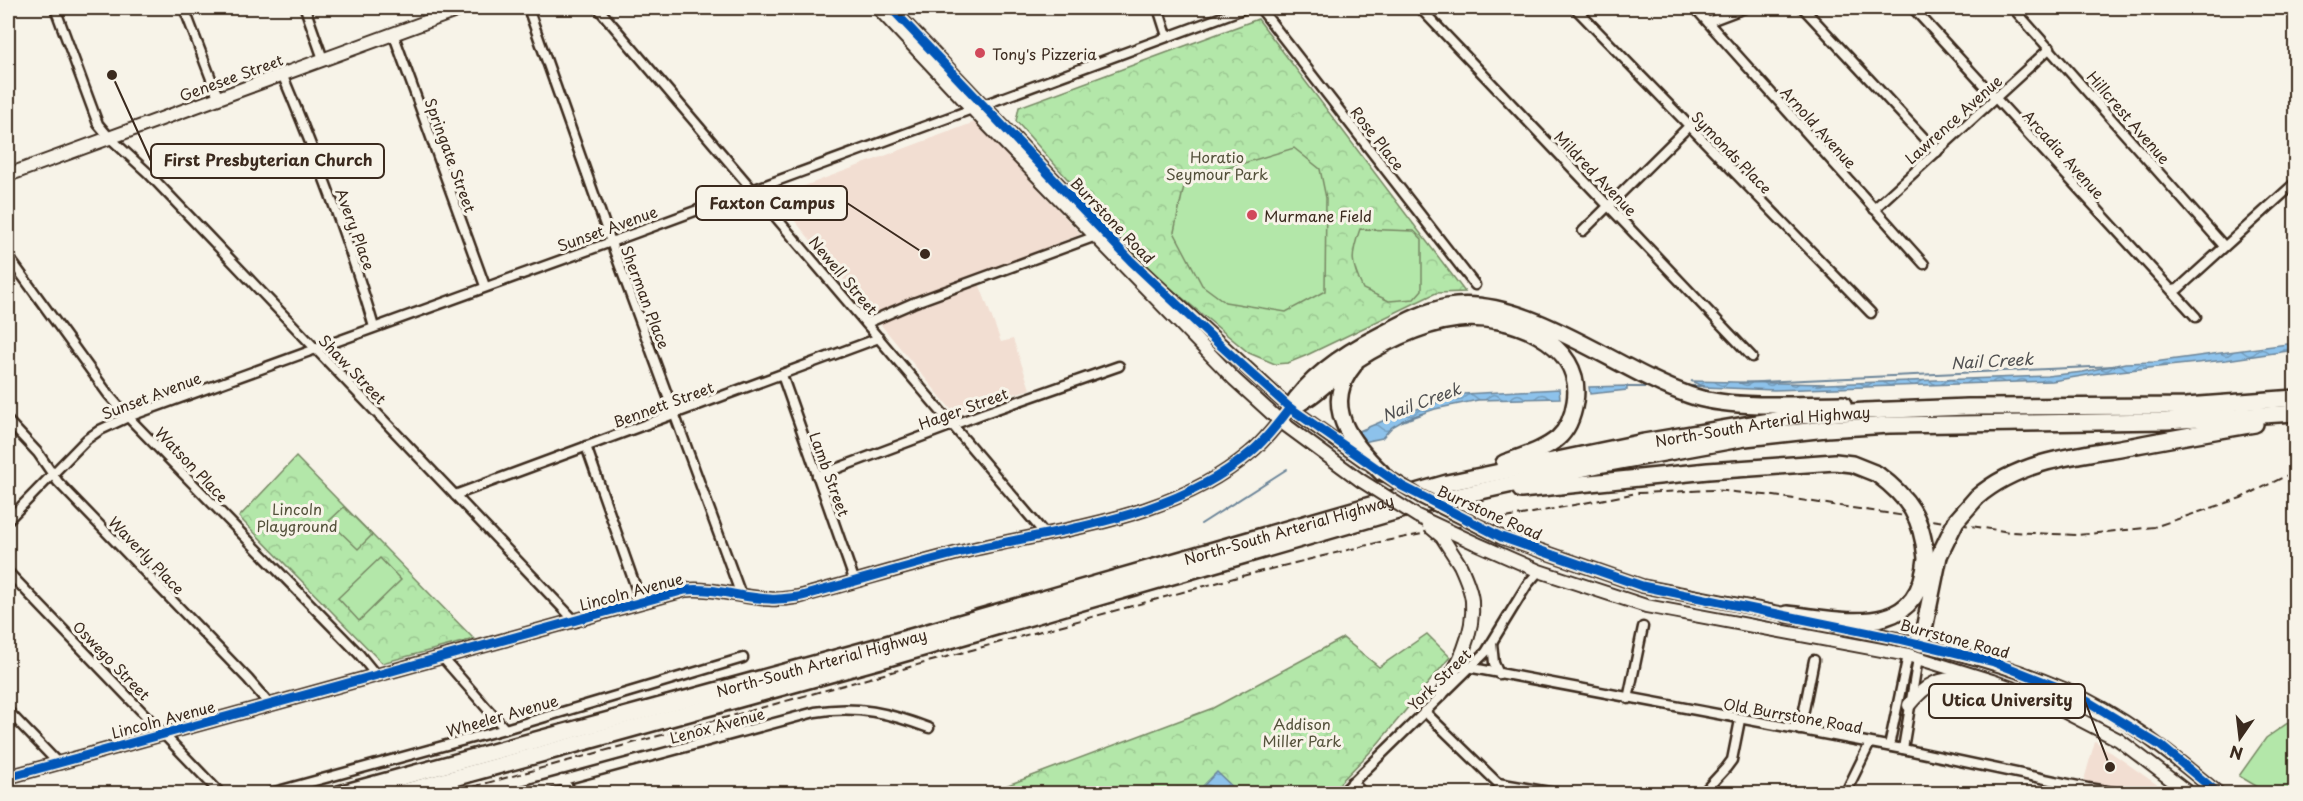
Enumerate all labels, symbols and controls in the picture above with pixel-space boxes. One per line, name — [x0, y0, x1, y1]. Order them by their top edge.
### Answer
place label: Tony's Pizzeria — [992, 42, 1097, 65]
marker: Tony's Pizzeria — [973, 46, 987, 60]
street label: Genesee Street — [176, 48, 286, 106]
street label: Hillcrest Avenue — [2082, 65, 2176, 169]
street label: Lawrence Avenue — [1899, 69, 2007, 169]
street label: Arnold Avenue — [1776, 81, 1862, 173]
street label: Springate Street — [420, 95, 482, 215]
street label: Rose Place — [1346, 101, 1410, 175]
street label: Arcadia Avenue — [2018, 104, 2110, 204]
street label: Symonds Place — [1687, 106, 1777, 198]
street label: Mildred Avenue — [1549, 125, 1643, 221]
callout: First Presbyterian Church — [151, 144, 384, 178]
park label: Horatio Seymour Park — [1166, 145, 1268, 185]
text: First Presbyterian Church — [163, 147, 373, 171]
street label: Burrstone Road — [1066, 171, 1160, 269]
street label: Avery Place — [331, 185, 381, 273]
callout: Faxton Campus — [696, 186, 847, 220]
text: Faxton Campus — [709, 190, 835, 214]
street label: Sunset Avenue — [554, 199, 660, 257]
place label: Murmane Field — [1264, 204, 1372, 227]
marker: Murmane Field — [1245, 208, 1259, 222]
street label: Newell Street — [804, 231, 884, 319]
street label: Sherman Place — [616, 242, 676, 352]
street label: Shaw Street — [314, 329, 392, 409]
water label: Nail Creek — [1950, 346, 2035, 374]
street label: Sunset Avenue — [98, 365, 204, 425]
street label: Bennett Street — [609, 375, 717, 433]
water label: Nail Creek — [1378, 375, 1465, 426]
street label: Hager Street — [915, 381, 1011, 435]
street label: North-South Arterial Highway — [1653, 399, 1871, 451]
street label: Watson Place — [150, 421, 234, 507]
street label: Lamb Street — [804, 429, 856, 519]
street label: Burrstone Road — [1434, 479, 1546, 545]
street label: North-South Arterial Highway — [1181, 487, 1396, 570]
park label: Lincoln Playground — [256, 497, 338, 537]
street label: Waverly Place — [104, 511, 190, 599]
street label: Lincoln Avenue — [577, 566, 685, 616]
street label: Burrstone Road — [1898, 612, 2012, 664]
street label: Oswego Street — [68, 615, 156, 705]
street label: North-South Arterial Highway — [713, 622, 929, 702]
street label: York Street — [1402, 643, 1476, 715]
callout: Utica University — [1929, 684, 2085, 718]
text: Utica University — [1941, 687, 2073, 711]
street label: Wheeler Avenue — [443, 688, 561, 742]
street label: Old Burrstone Road — [1722, 691, 1864, 739]
street label: Lincoln Avenue — [109, 694, 217, 744]
street label: Lenox Avenue — [667, 701, 767, 749]
north arrow — [2210, 708, 2270, 768]
park label: Addison Miller Park — [1262, 712, 1342, 752]
text: N — [2227, 740, 2245, 767]

